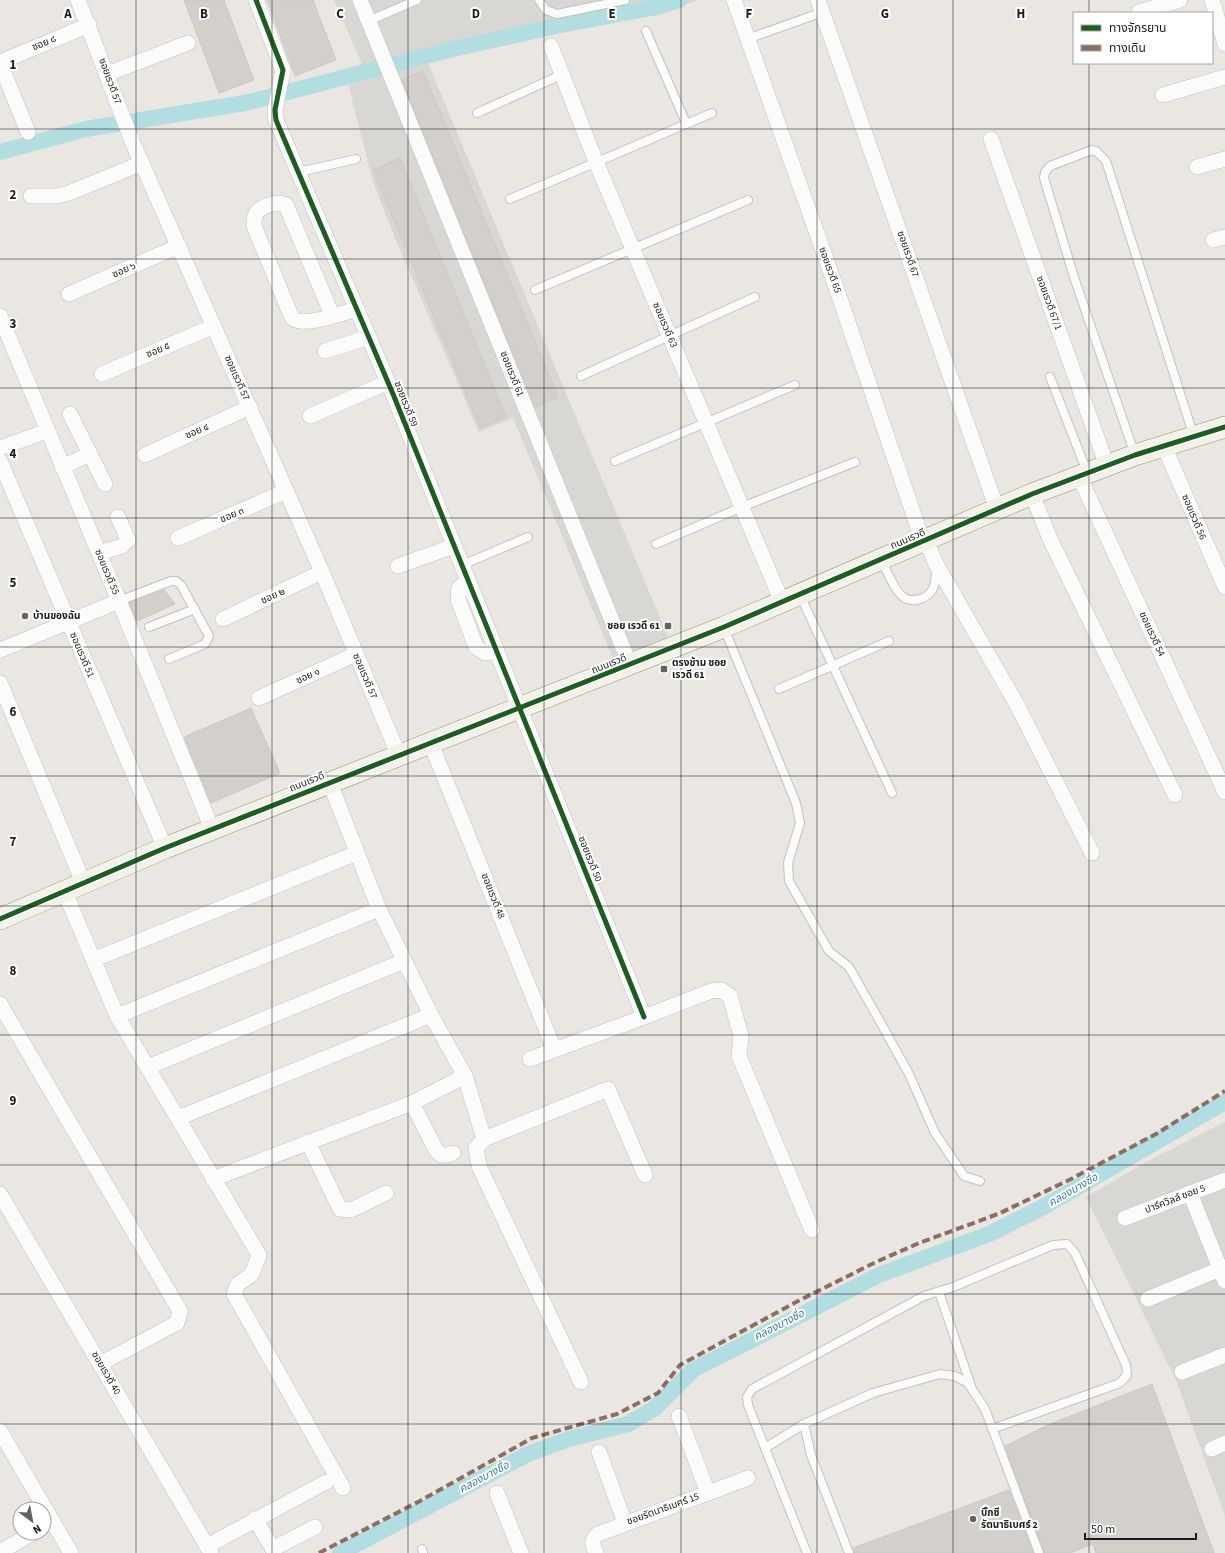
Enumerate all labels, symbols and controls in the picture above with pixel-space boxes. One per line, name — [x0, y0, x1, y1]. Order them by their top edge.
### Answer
text: A — [63, 5, 72, 23]
text: B — [200, 5, 208, 23]
text: C — [336, 5, 344, 23]
text: D — [472, 5, 480, 23]
text: E — [608, 5, 616, 23]
text: F — [746, 5, 753, 23]
text: G — [881, 5, 889, 23]
text: H — [1017, 5, 1025, 23]
legend — [1073, 12, 1213, 64]
text: ทางจักรยาน — [1109, 20, 1166, 37]
street label: ซอย ๘ — [30, 32, 59, 54]
text: ทางเดิน — [1109, 40, 1146, 57]
text: 1 — [10, 56, 17, 74]
street label: ซอยเรวดี 57 — [95, 56, 125, 106]
text: 2 — [10, 186, 17, 204]
street label: ซอยเรวดี 67 — [894, 229, 922, 279]
street label: ซอยเรวดี 65 — [815, 245, 845, 295]
street label: ซอย ๖ — [110, 259, 138, 281]
street label: ซอยเรวดี 67/1 — [1033, 274, 1065, 332]
street label: ซอยเรวดี 63 — [649, 300, 681, 350]
text: 3 — [10, 315, 17, 333]
street label: ซอย ๕ — [144, 339, 172, 361]
street label: ซอยเรวดี 61 — [497, 349, 527, 399]
street label: ซอยเรวดี 57 — [221, 353, 253, 403]
street label: ซอยเรวดี 59 — [391, 379, 421, 429]
street label: ซอย ๔ — [183, 420, 211, 442]
text: 4 — [10, 445, 17, 463]
street label: ซอยเรวดี 56 — [1178, 492, 1210, 542]
street label: ซอย ๓ — [218, 504, 246, 526]
street label: ถนนเรวดี — [888, 525, 928, 553]
street label: ซอยเรวดี 55 — [91, 547, 123, 597]
text: 5 — [10, 574, 17, 592]
street label: ซอย ๒ — [259, 584, 287, 608]
place label: บ้านของฉัน — [33, 609, 80, 623]
street label: ซอยเรวดี 54 — [1136, 609, 1168, 659]
marker: บ้านของฉัน — [20, 611, 30, 621]
place label: ซอย เรวดี 61 — [607, 619, 660, 633]
marker: ซอย เรวดี 61 — [663, 621, 673, 631]
street label: ซอยเรวดี 51 — [66, 630, 98, 680]
street label: ซอยเรวดี 57 — [349, 651, 381, 701]
street label: ถนนเรวดี — [589, 651, 629, 677]
place label: ตรงข้าม ซอย เรวดี 61 — [672, 656, 726, 682]
street label: ซอย ๑ — [294, 664, 322, 688]
marker: ตรงข้าม ซอย เรวดี 61 — [659, 664, 669, 674]
text: 6 — [10, 703, 17, 721]
street label: ถนนเรวดี — [287, 769, 327, 795]
text: 7 — [10, 833, 17, 851]
street label: ซอยเรวดี 50 — [575, 834, 605, 884]
street label: ซอยเรวดี 48 — [478, 871, 508, 921]
text: 8 — [10, 962, 17, 980]
text: 9 — [10, 1092, 17, 1110]
water label: คลองบางซื่อ — [1045, 1169, 1101, 1210]
street label: ปาร์ควิลล์ ซอย 5 — [1143, 1181, 1207, 1217]
water label: คลองบางซื่อ — [751, 1305, 807, 1344]
street label: ซอยเรวดี 40 — [88, 1349, 124, 1397]
water label: คลองบางซื่อ — [456, 1456, 512, 1496]
street label: ซอยรัตนาธิเบศร์ 15 — [625, 1489, 701, 1529]
north arrow — [12, 1501, 52, 1541]
place label: บิ๊กซี รัตนาธิเบศร์ 2 — [981, 1506, 1038, 1532]
marker: บิ๊กซี รัตนาธิเบศร์ 2 — [968, 1514, 978, 1524]
scale bar — [1085, 1515, 1196, 1541]
text: N — [30, 1521, 44, 1537]
text: 50 m — [1091, 1521, 1115, 1538]

